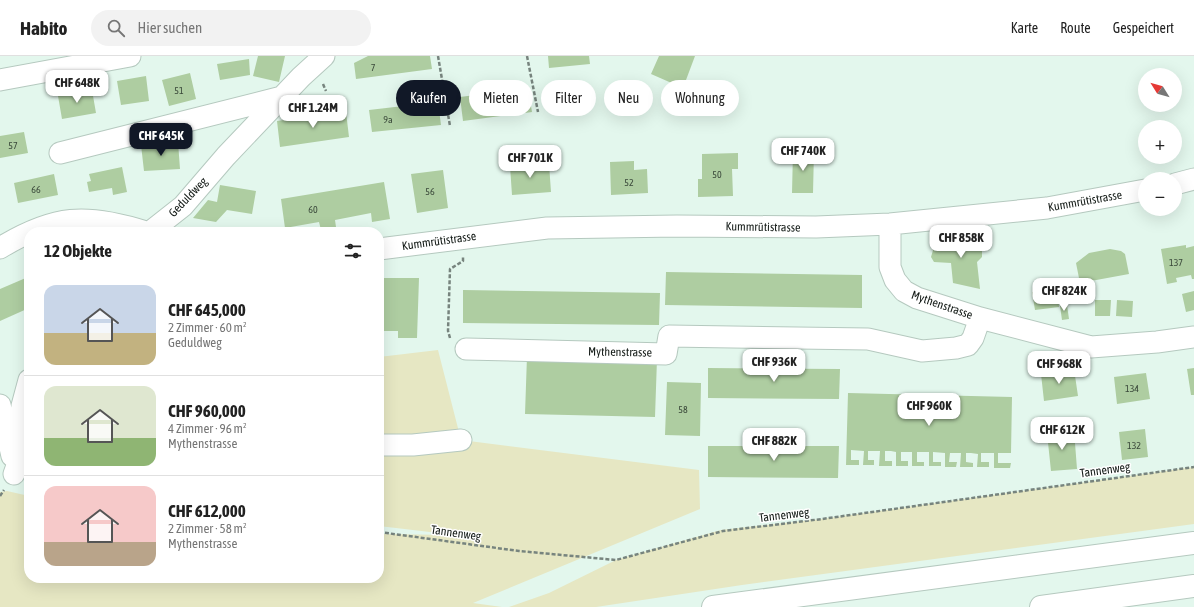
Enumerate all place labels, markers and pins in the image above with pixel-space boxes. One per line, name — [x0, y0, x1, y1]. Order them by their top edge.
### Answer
pin: CHF 648K — [36, 70, 118, 104]
pin: CHF 1.24M — [267, 95, 359, 129]
pin: CHF 645K — [120, 123, 202, 157]
pin: CHF 740K — [762, 138, 844, 172]
pin: CHF 701K — [489, 145, 571, 179]
pin: CHF 858K — [920, 225, 1002, 259]
pin: CHF 824K — [1023, 278, 1105, 312]
pin: CHF 936K — [733, 349, 815, 383]
pin: CHF 968K — [1018, 351, 1100, 385]
pin: CHF 960K — [888, 393, 970, 427]
pin: CHF 612K — [1021, 417, 1103, 451]
pin: CHF 882K — [733, 428, 815, 462]

